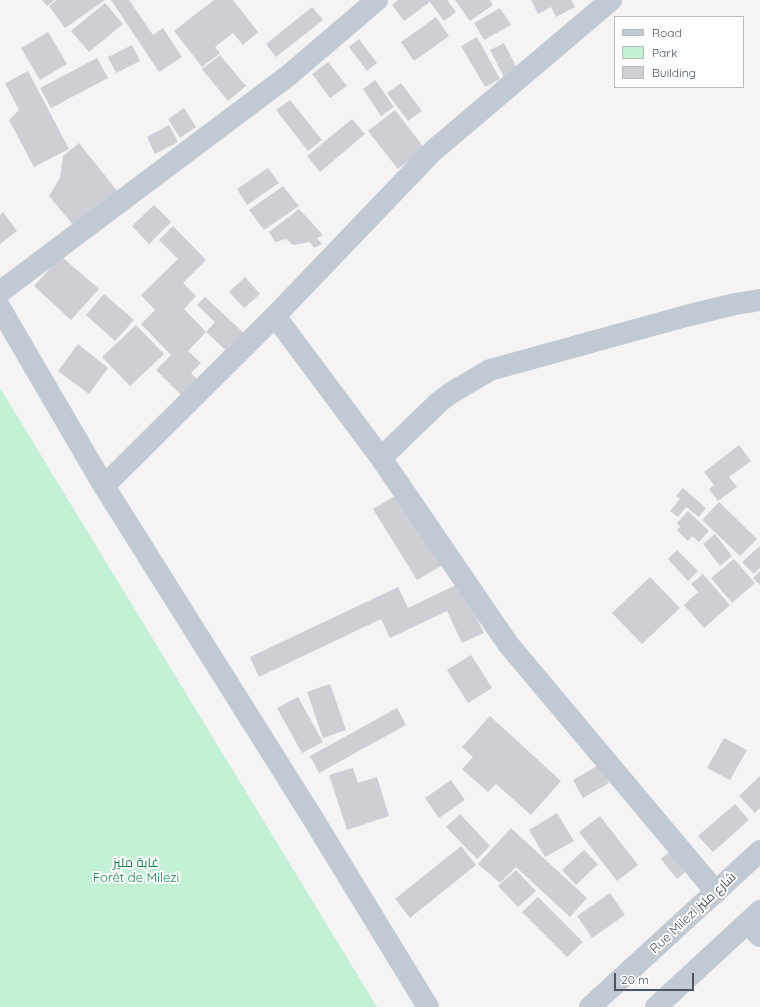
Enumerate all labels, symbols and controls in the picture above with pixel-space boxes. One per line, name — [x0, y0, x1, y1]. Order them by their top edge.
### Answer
legend — [614, 16, 744, 88]
text: Road — [652, 25, 682, 40]
text: Park — [652, 45, 677, 60]
text: Building — [652, 65, 696, 80]
park label: غابة مليز Forêt de Milezi — [93, 855, 179, 886]
street label: Rue Milezi شارع مليز — [647, 869, 739, 957]
scale bar — [616, 965, 696, 991]
text: 20 m — [621, 972, 649, 987]

